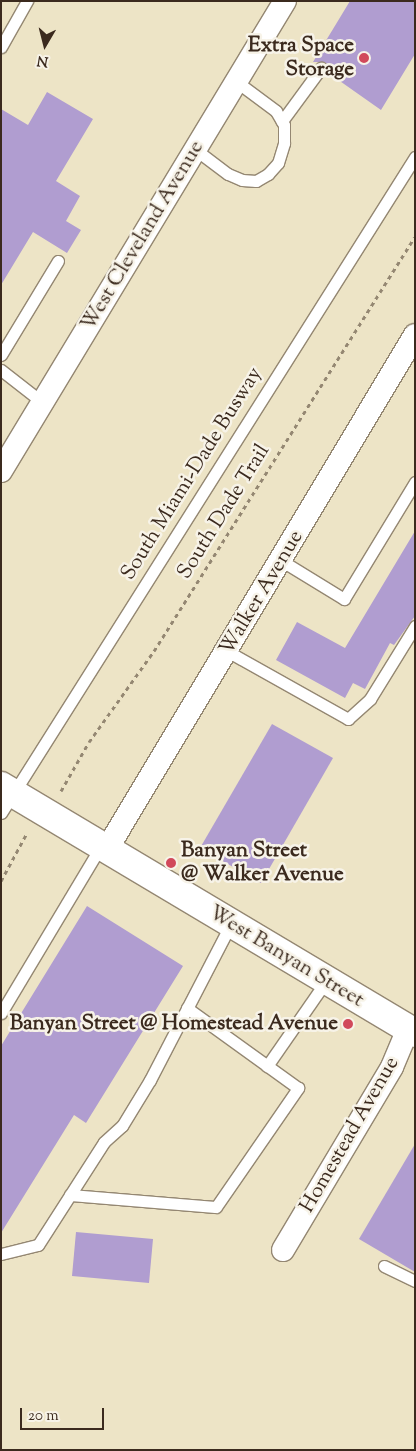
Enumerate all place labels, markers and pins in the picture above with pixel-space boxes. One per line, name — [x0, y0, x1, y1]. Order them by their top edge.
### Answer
place label: Extra Space Storage — [248, 33, 354, 83]
marker: Extra Space Storage — [358, 52, 370, 64]
place label: Banyan Street @ Walker Avenue — [181, 838, 344, 888]
marker: Banyan Street @ Walker Avenue — [165, 857, 177, 869]
place label: Banyan Street @ Homestead Avenue — [10, 1011, 338, 1037]
marker: Banyan Street @ Homestead Avenue — [342, 1018, 354, 1030]

